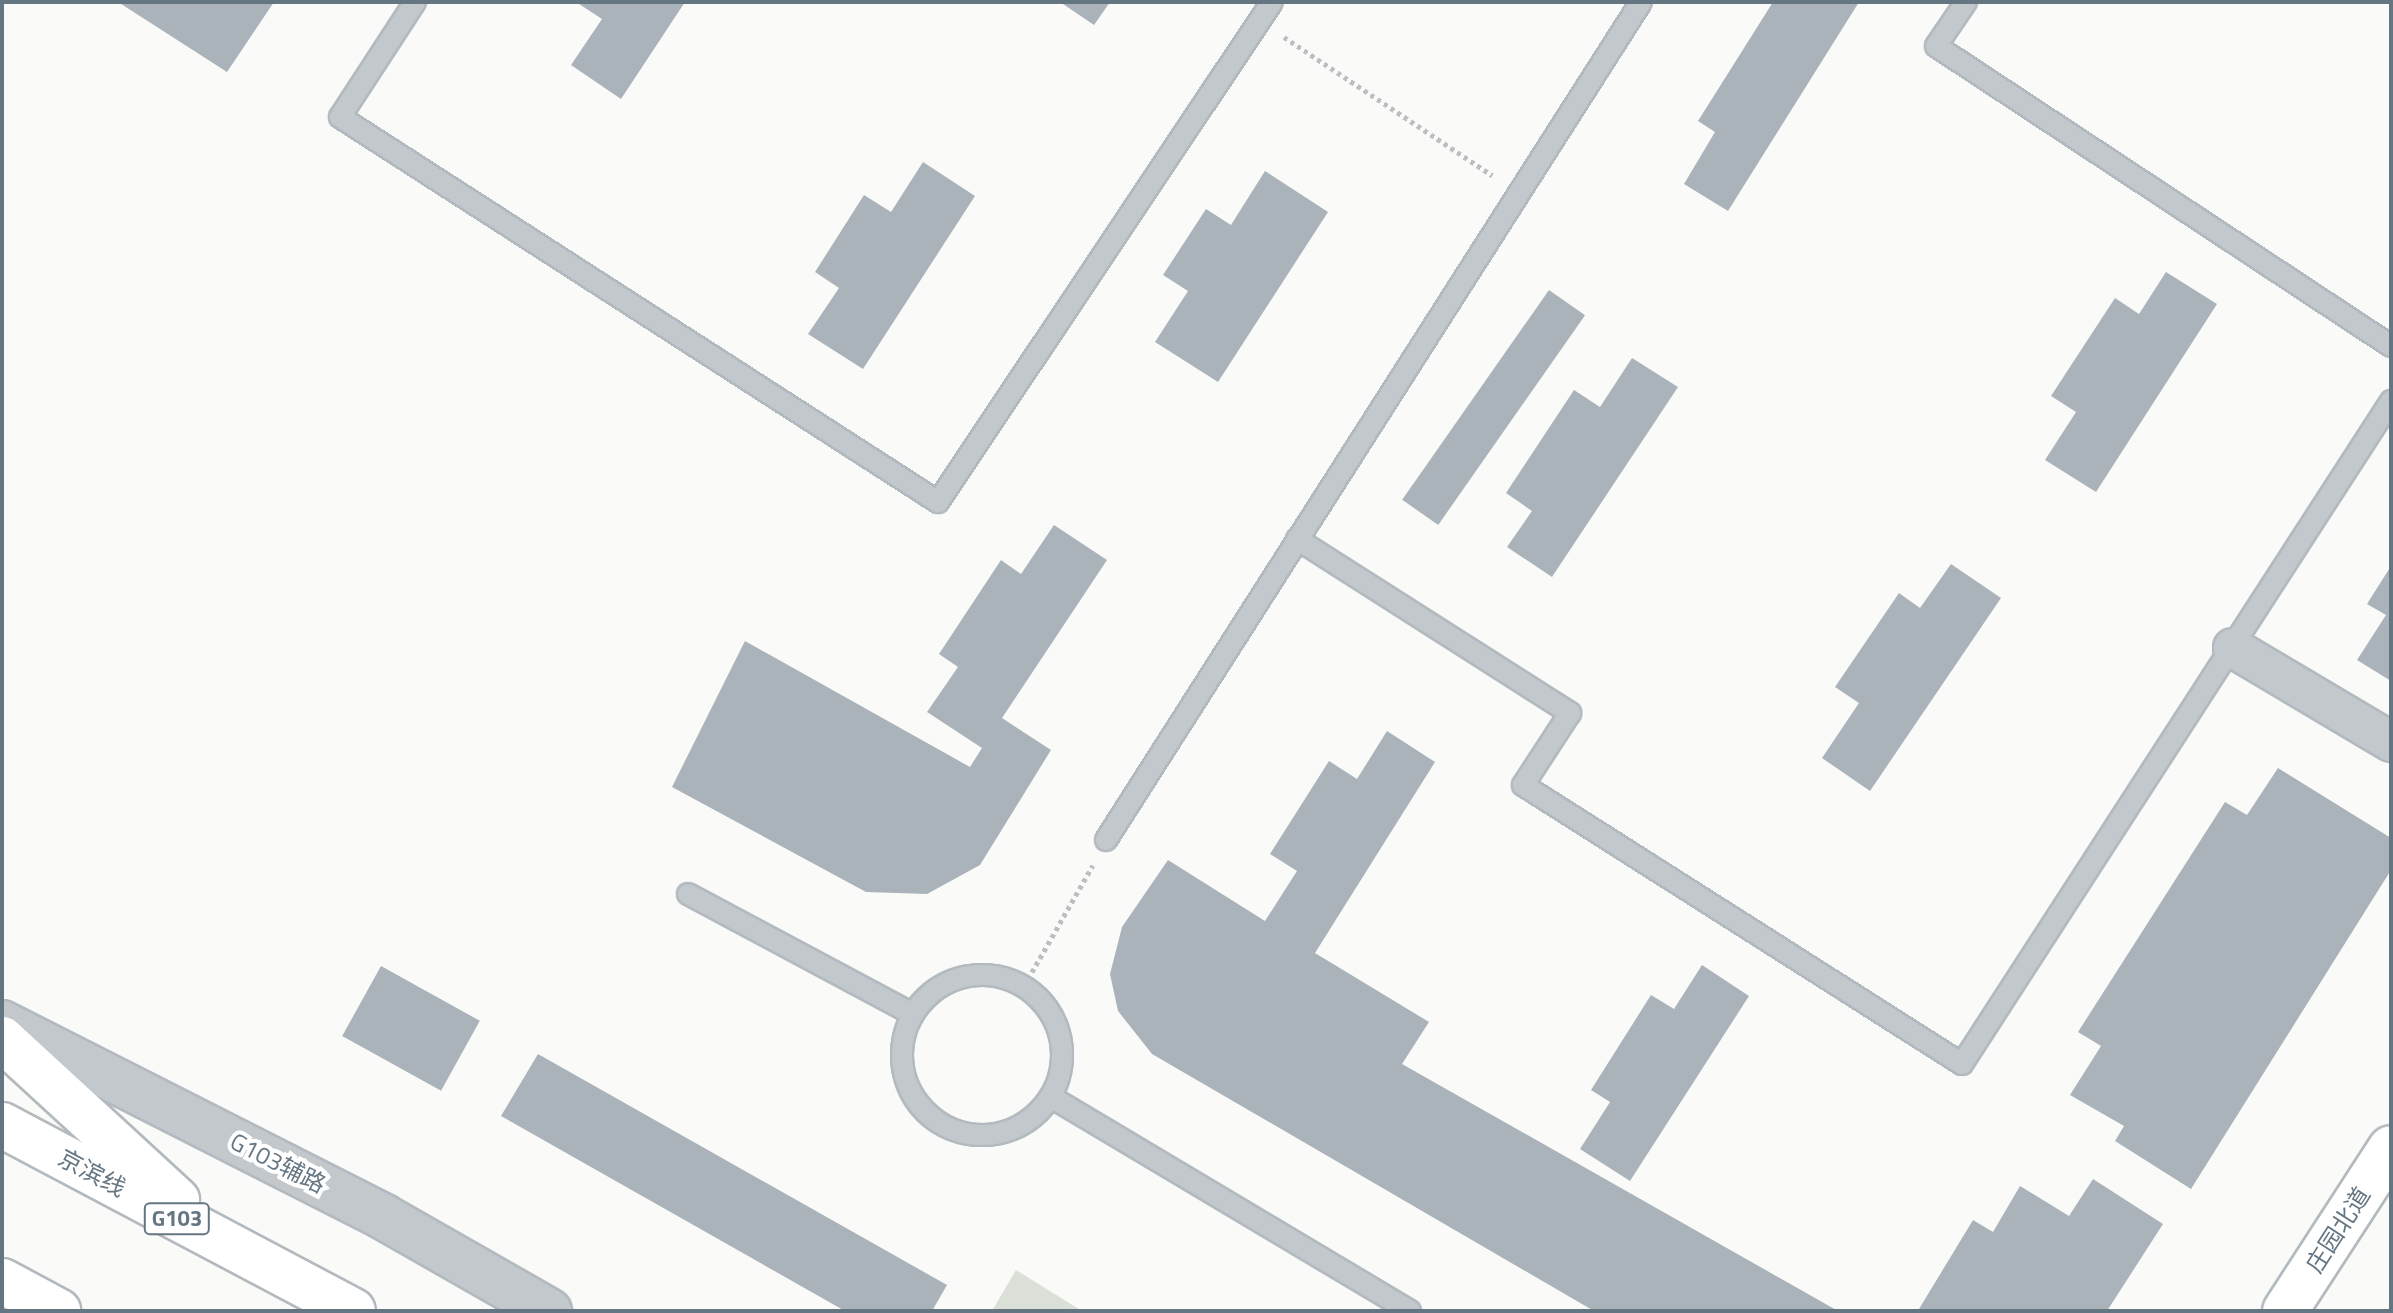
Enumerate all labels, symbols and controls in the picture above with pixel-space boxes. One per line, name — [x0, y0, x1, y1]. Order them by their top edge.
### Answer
street label: G103辅路 — [226, 1127, 330, 1199]
street label: 京滨线 — [53, 1143, 131, 1203]
street label: 庄园北道 — [2300, 1182, 2376, 1278]
road number: G103 — [143, 1201, 211, 1237]

